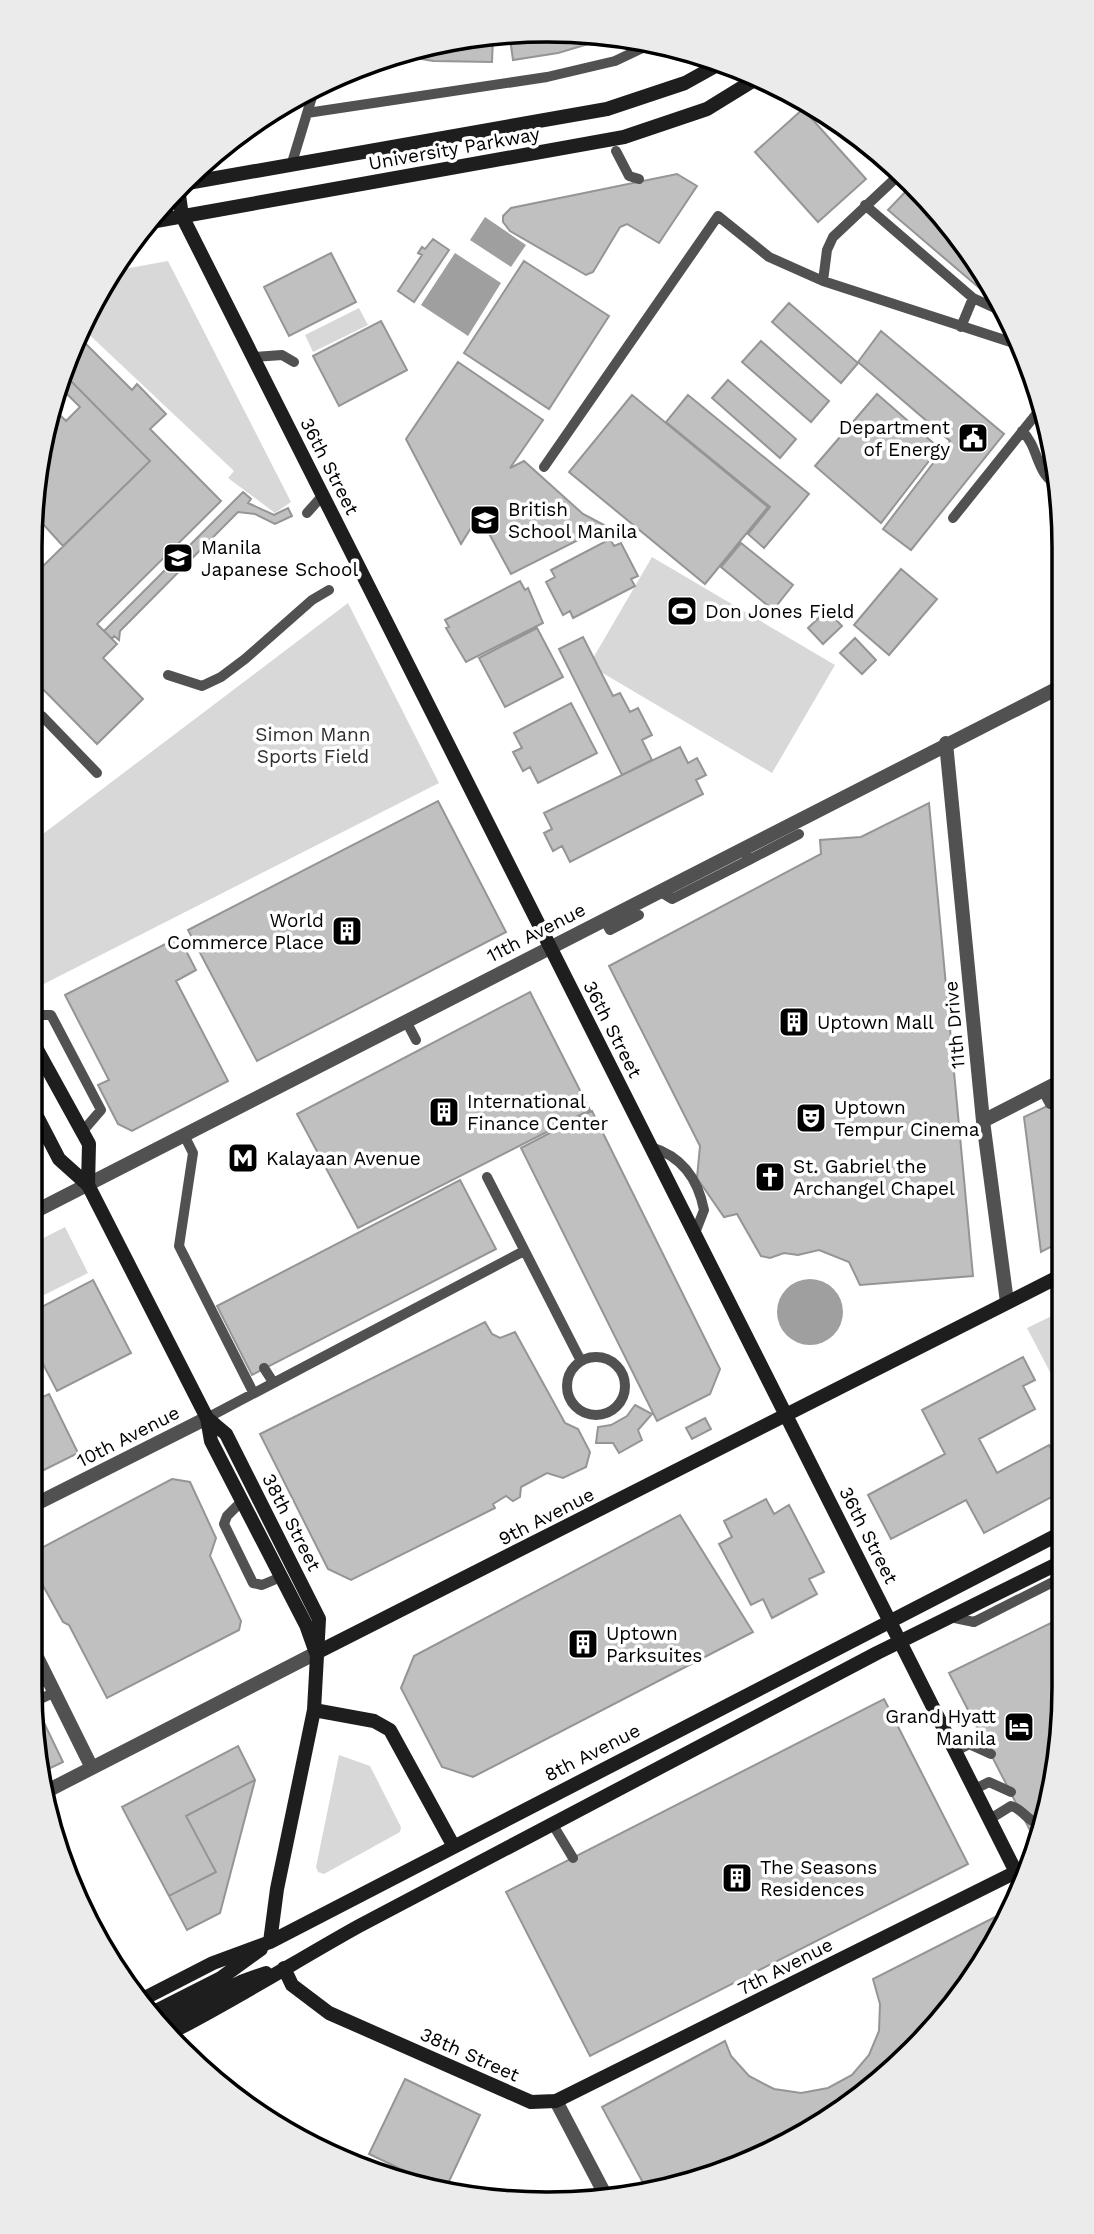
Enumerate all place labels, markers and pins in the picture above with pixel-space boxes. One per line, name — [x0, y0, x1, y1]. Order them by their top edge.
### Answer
place label: Department of Energy — [839, 416, 950, 461]
public building icon: Department of Energy — [956, 421, 990, 455]
place label: British School Manila — [508, 498, 638, 543]
school or university icon: British School Manila — [468, 503, 502, 537]
place label: Manila Japanese School — [201, 536, 358, 581]
school or university icon: Manila Japanese School — [161, 541, 195, 575]
sports icon: Don Jones Field — [665, 594, 699, 628]
place label: Don Jones Field — [705, 600, 854, 623]
place label: World Commerce Place — [167, 909, 324, 954]
building icon: World Commerce Place — [330, 914, 364, 948]
building icon: Uptown Mall — [777, 1005, 811, 1039]
place label: Uptown Mall — [817, 1011, 934, 1034]
place label: International Finance Center — [467, 1090, 609, 1135]
building icon: International Finance Center — [427, 1095, 461, 1129]
place label: Uptown Tempur Cinema — [834, 1096, 980, 1141]
theatre icon: Uptown Tempur Cinema — [794, 1101, 828, 1135]
metro station icon: Kalayaan Avenue — [226, 1141, 260, 1175]
place label: Kalayaan Avenue — [266, 1147, 421, 1170]
place label: St. Gabriel the Archangel Chapel — [793, 1155, 955, 1200]
church icon: St. Gabriel the Archangel Chapel — [753, 1160, 787, 1194]
place label: Uptown Parksuites — [606, 1622, 702, 1667]
building icon: Uptown Parksuites — [566, 1627, 600, 1661]
place label: Grand Hyatt Manila — [885, 1705, 996, 1750]
hotel icon: Grand Hyatt Manila — [1002, 1710, 1036, 1744]
place label: The Seasons Residences — [760, 1856, 877, 1901]
building icon: The Seasons Residences — [720, 1861, 754, 1895]

